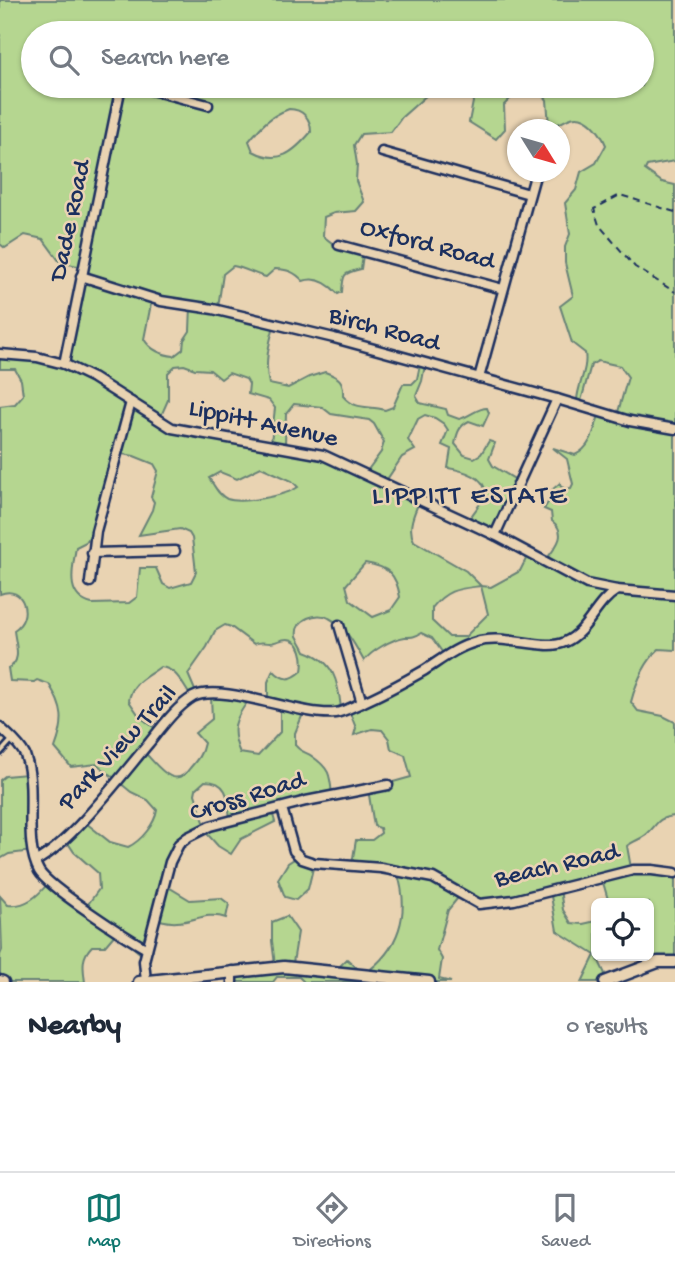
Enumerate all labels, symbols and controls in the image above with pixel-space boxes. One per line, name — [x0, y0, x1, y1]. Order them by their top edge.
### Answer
search box — [21, 21, 654, 98]
icon: search — [45, 41, 83, 79]
text: Search here — [101, 44, 229, 75]
north arrow — [507, 119, 570, 182]
street label: Dade Road — [44, 156, 100, 286]
street label: Oxford Road — [356, 213, 499, 279]
street label: Birch Road — [324, 301, 445, 361]
street label: Lippitt Avenue — [185, 394, 341, 456]
district label: LIPPITT ESTATE — [372, 481, 568, 514]
street label: Park View Trail — [52, 680, 185, 819]
street label: Cross Road — [187, 765, 311, 830]
street label: Beach Road — [491, 837, 624, 897]
map controls — [591, 898, 654, 961]
button: locate — [591, 898, 654, 961]
text: Nearby — [28, 1010, 121, 1045]
text: 0 results — [566, 1014, 647, 1041]
tab: Map — [85, 1189, 123, 1254]
tab: Directions — [294, 1189, 371, 1254]
tab: Saved — [541, 1189, 590, 1254]

